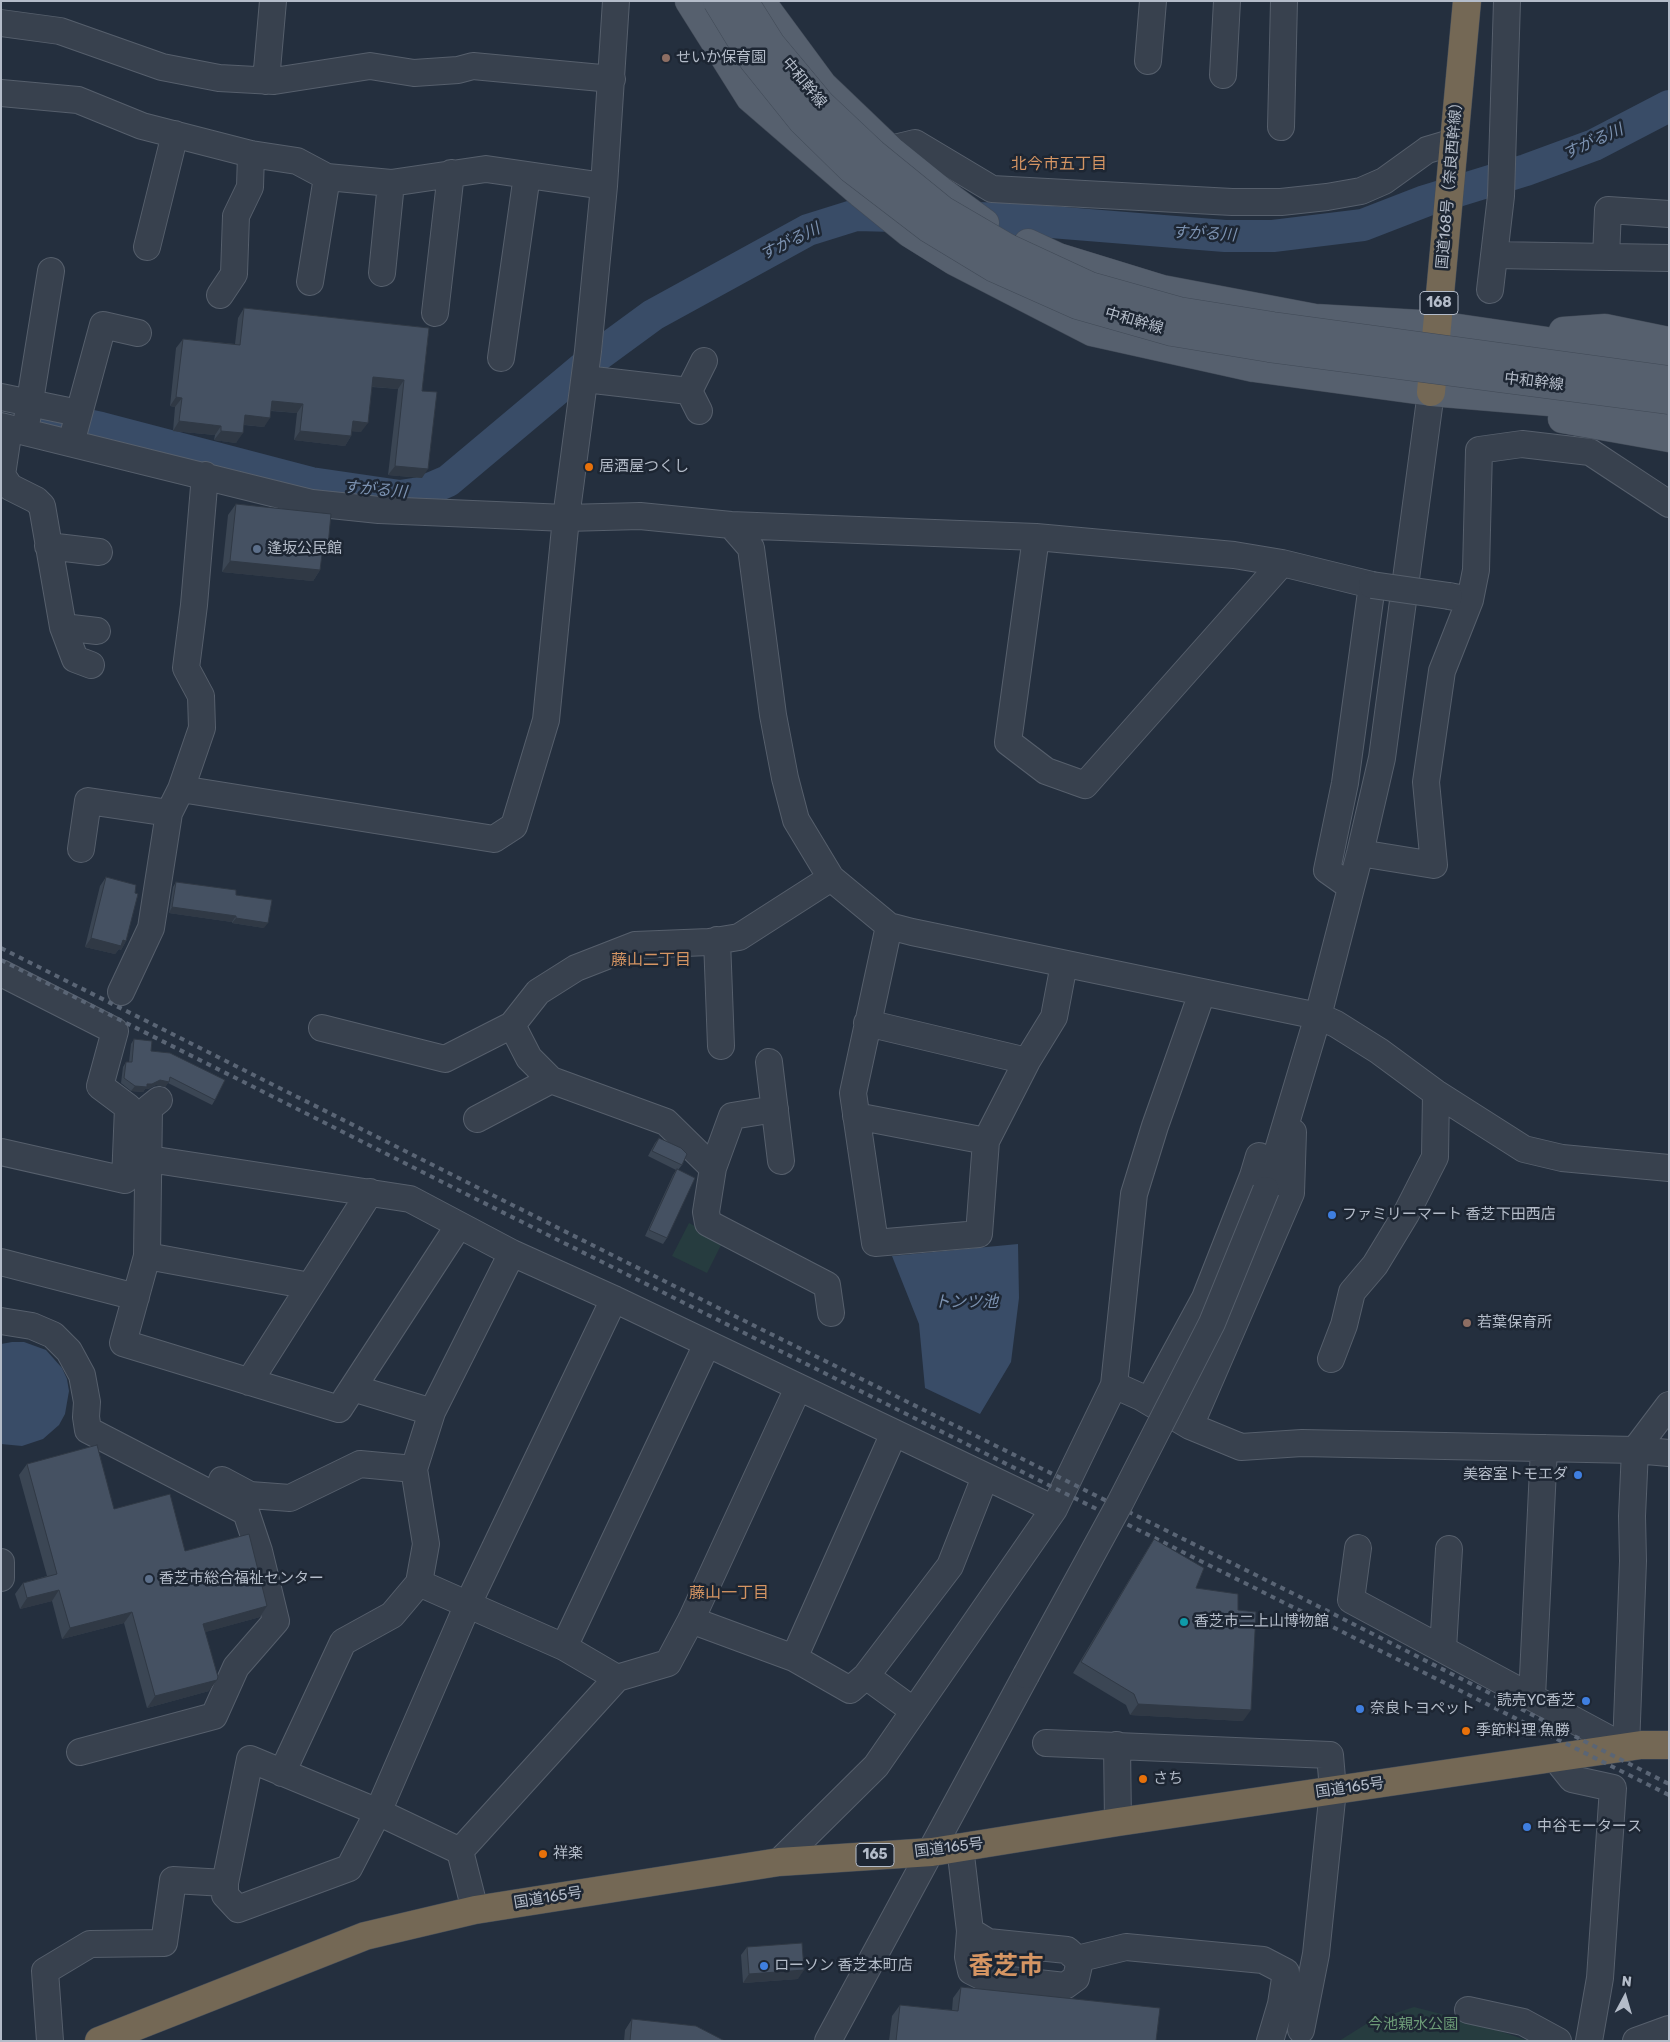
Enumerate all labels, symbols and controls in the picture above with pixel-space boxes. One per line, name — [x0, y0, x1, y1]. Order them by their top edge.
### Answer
place label: せいか保育園 — [676, 49, 766, 67]
marker: せいか保育園 — [660, 52, 672, 64]
street label: 中和幹線 — [778, 54, 830, 112]
street label: 国道168号（奈良西幹線） — [1433, 94, 1467, 270]
water label: すがる川 — [1560, 120, 1626, 164]
district label: 北今市五丁目 — [1011, 154, 1107, 174]
water label: すがる川 — [757, 219, 823, 265]
water label: すがる川 — [1172, 223, 1236, 245]
road number: 168 — [1420, 292, 1458, 314]
street label: 中和幹線 — [1103, 304, 1165, 338]
street label: 中和幹線 — [1503, 369, 1565, 395]
place label: 居酒屋つくし — [599, 458, 689, 476]
marker: 居酒屋つくし — [583, 461, 595, 473]
water label: すがる川 — [342, 478, 408, 502]
place label: 逢坂公民館 — [267, 540, 342, 558]
marker: 逢坂公民館 — [251, 543, 263, 555]
district label: 藤山二丁目 — [611, 950, 691, 970]
place label: ファミリーマート 香芝下田西店 — [1342, 1206, 1556, 1224]
marker: ファミリーマート 香芝下田西店 — [1326, 1209, 1338, 1221]
water label: トンツ池 — [934, 1292, 998, 1312]
place label: 若葉保育所 — [1477, 1314, 1552, 1332]
marker: 若葉保育所 — [1461, 1317, 1473, 1329]
place label: 美容室トモエダ — [1463, 1466, 1568, 1484]
marker: 美容室トモエダ — [1572, 1469, 1584, 1481]
place label: 香芝市総合福祉センター — [159, 1570, 324, 1588]
marker: 香芝市総合福祉センター — [143, 1573, 155, 1585]
district label: 藤山一丁目 — [689, 1583, 769, 1603]
place label: 香芝市二上山博物館 — [1194, 1613, 1329, 1631]
marker: 香芝市二上山博物館 — [1178, 1616, 1190, 1628]
place label: 読売YC香芝 — [1497, 1692, 1576, 1710]
marker: 読売YC香芝 — [1580, 1695, 1592, 1707]
place label: 奈良トヨペット — [1370, 1700, 1475, 1718]
marker: 奈良トヨペット — [1354, 1703, 1366, 1715]
place label: 季節料理 魚勝 — [1476, 1722, 1570, 1740]
marker: 季節料理 魚勝 — [1460, 1725, 1472, 1737]
place label: さち — [1153, 1770, 1183, 1788]
marker: さち — [1137, 1773, 1149, 1785]
street label: 国道165号 — [1314, 1774, 1386, 1802]
place label: 中谷モータース — [1537, 1818, 1642, 1836]
marker: 中谷モータース — [1521, 1821, 1533, 1833]
street label: 国道165号 — [913, 1835, 985, 1861]
road number: 165 — [856, 1844, 894, 1866]
place label: 祥楽 — [553, 1845, 583, 1863]
marker: 祥楽 — [537, 1848, 549, 1860]
street label: 国道165号 — [512, 1884, 584, 1912]
district label: 香芝市 — [969, 1952, 1043, 1982]
place label: ローソン 香芝本町店 — [774, 1957, 913, 1975]
marker: ローソン 香芝本町店 — [758, 1960, 770, 1972]
north arrow — [1600, 1972, 1650, 2022]
text: N — [1621, 1973, 1633, 1991]
park label: 今池親水公園 — [1368, 2016, 1458, 2034]

